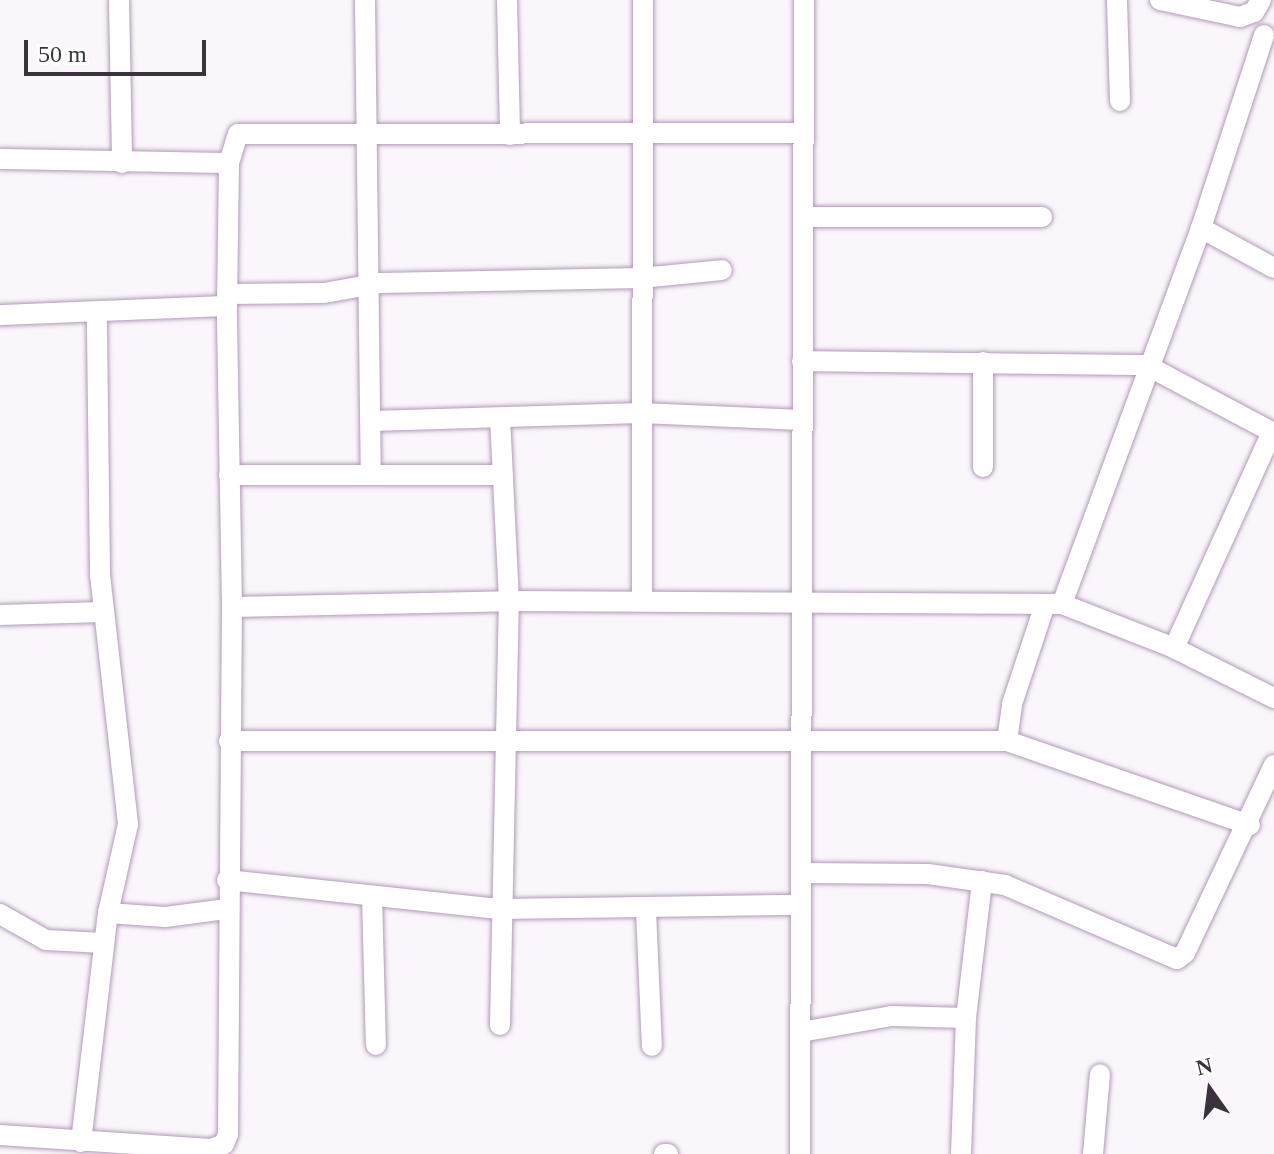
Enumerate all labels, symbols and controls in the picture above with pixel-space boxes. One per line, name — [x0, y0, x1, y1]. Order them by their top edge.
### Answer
scale bar — [28, 24, 210, 74]
text: 50 m — [38, 41, 87, 67]
north arrow — [1170, 1050, 1250, 1130]
text: N — [1193, 1052, 1215, 1080]

